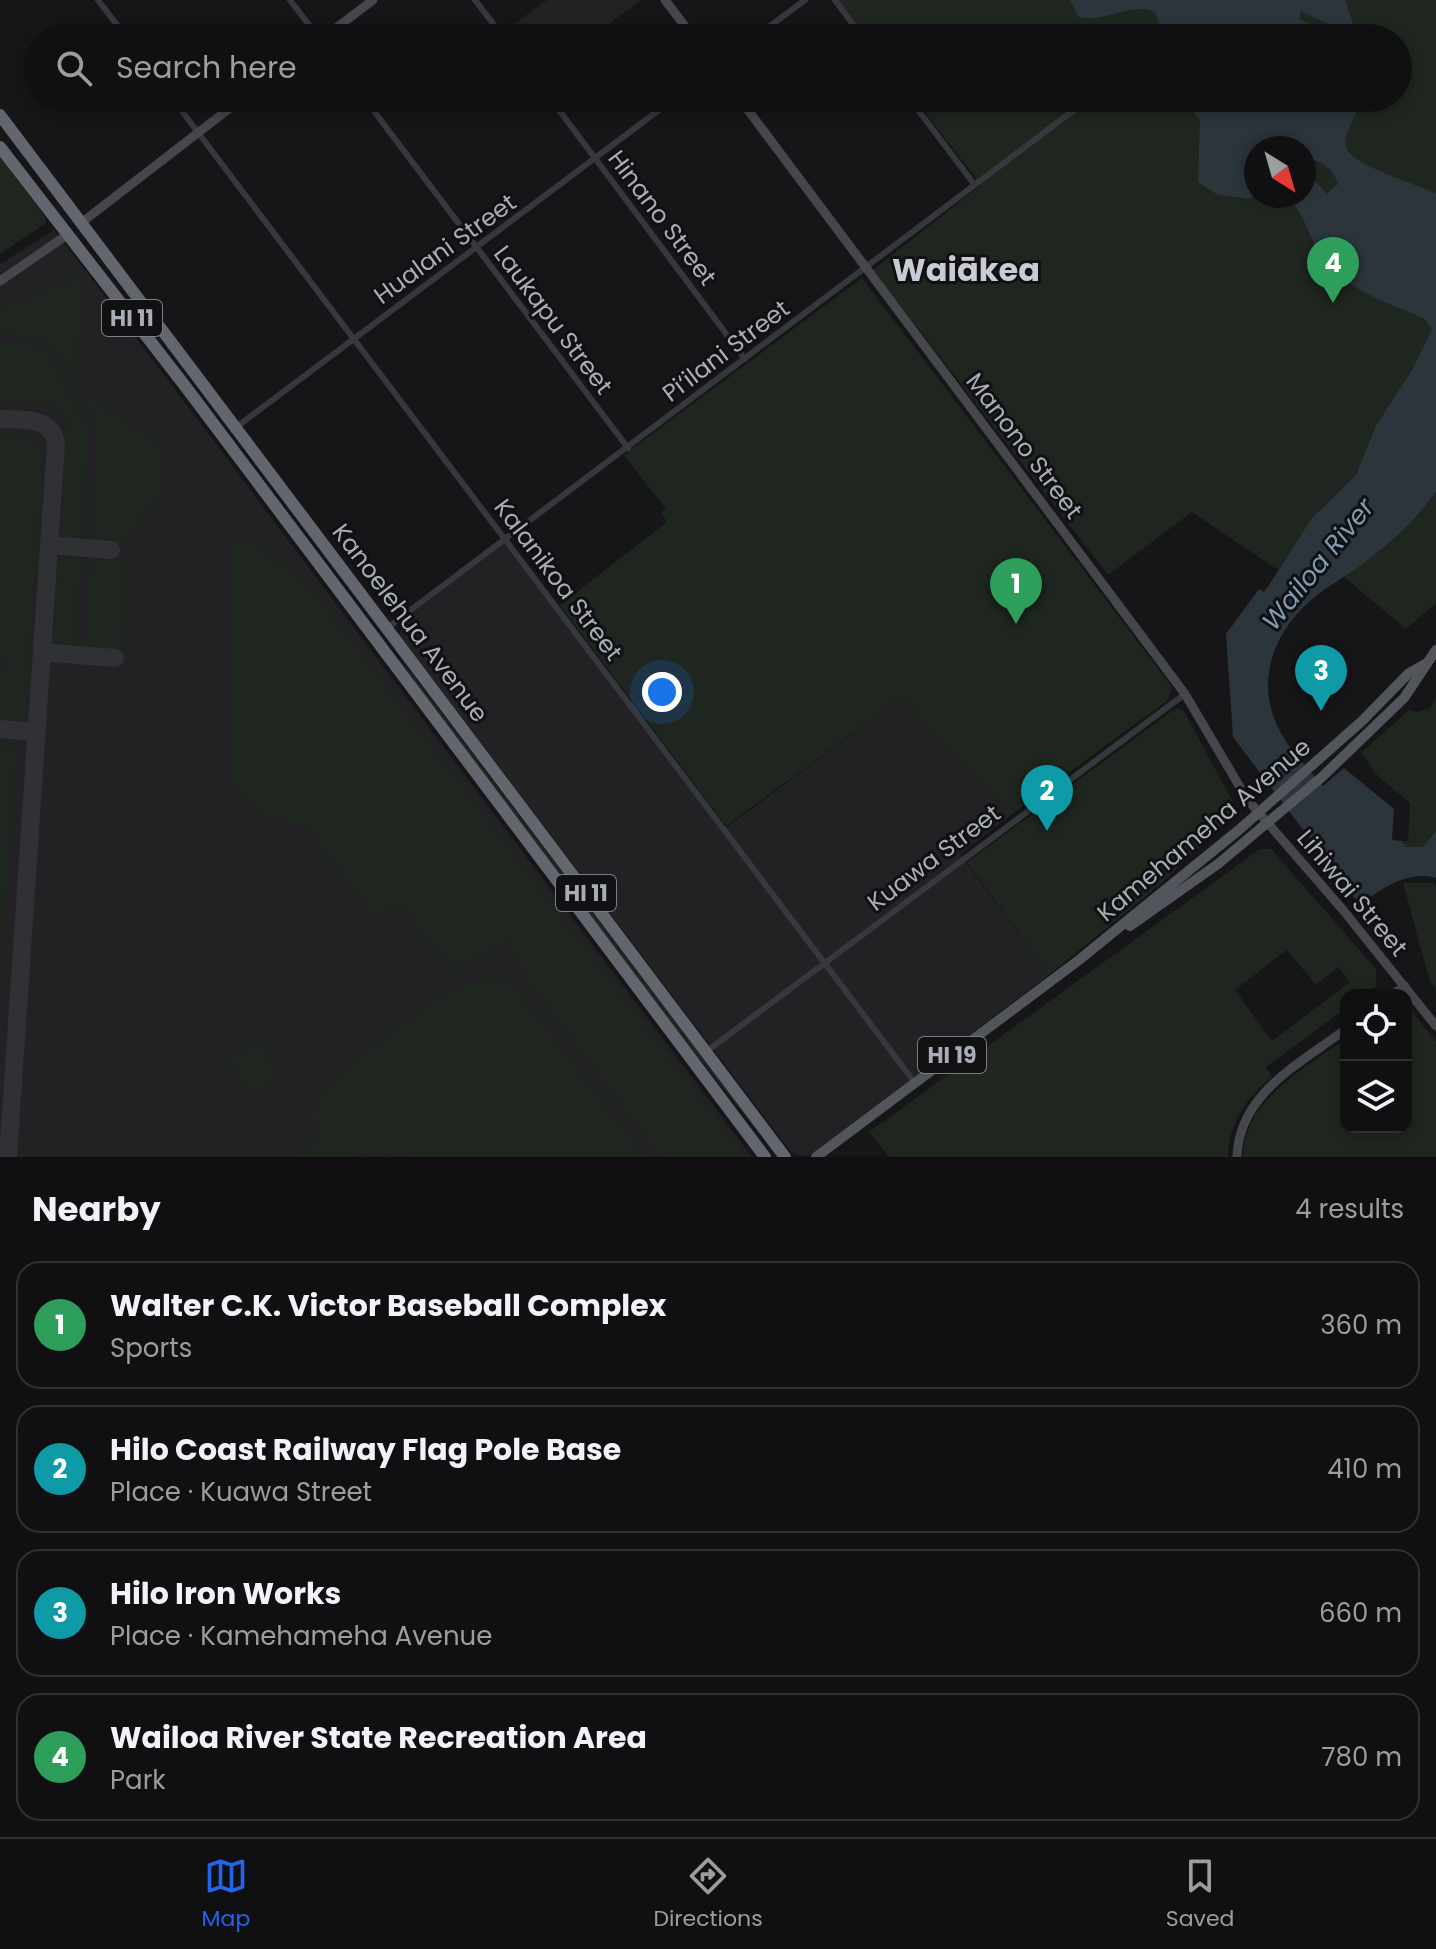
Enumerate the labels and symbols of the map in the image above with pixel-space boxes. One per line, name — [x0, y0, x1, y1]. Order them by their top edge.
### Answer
north arrow — [1244, 136, 1316, 208]
street label: Hinano Street — [601, 143, 724, 292]
street label: Hualani Street — [367, 186, 522, 311]
pin: 4 — [1307, 237, 1359, 303]
street label: Laukapu Street — [486, 238, 620, 401]
district label: Waiākea — [892, 247, 1040, 292]
street label: Pi‘ilani Street — [655, 292, 796, 409]
road number: HI 11 — [102, 300, 162, 336]
street label: Manono Street — [959, 366, 1090, 526]
water label: Wailoa River — [1254, 489, 1383, 638]
street label: Kalanikoa Street — [487, 492, 630, 667]
street label: Kanoelehua Avenue — [325, 517, 496, 729]
pin: 1 — [990, 558, 1042, 624]
pin: 3 — [1295, 645, 1347, 711]
your location — [642, 672, 682, 712]
street label: Kamehameha Avenue — [1090, 730, 1318, 929]
pin: 2 — [1021, 765, 1073, 831]
street label: Kuawa Street — [860, 797, 1007, 918]
street label: Lihiwai Street — [1290, 822, 1415, 963]
road number: HI 11 — [556, 875, 616, 911]
road number: HI 19 — [918, 1037, 986, 1073]

